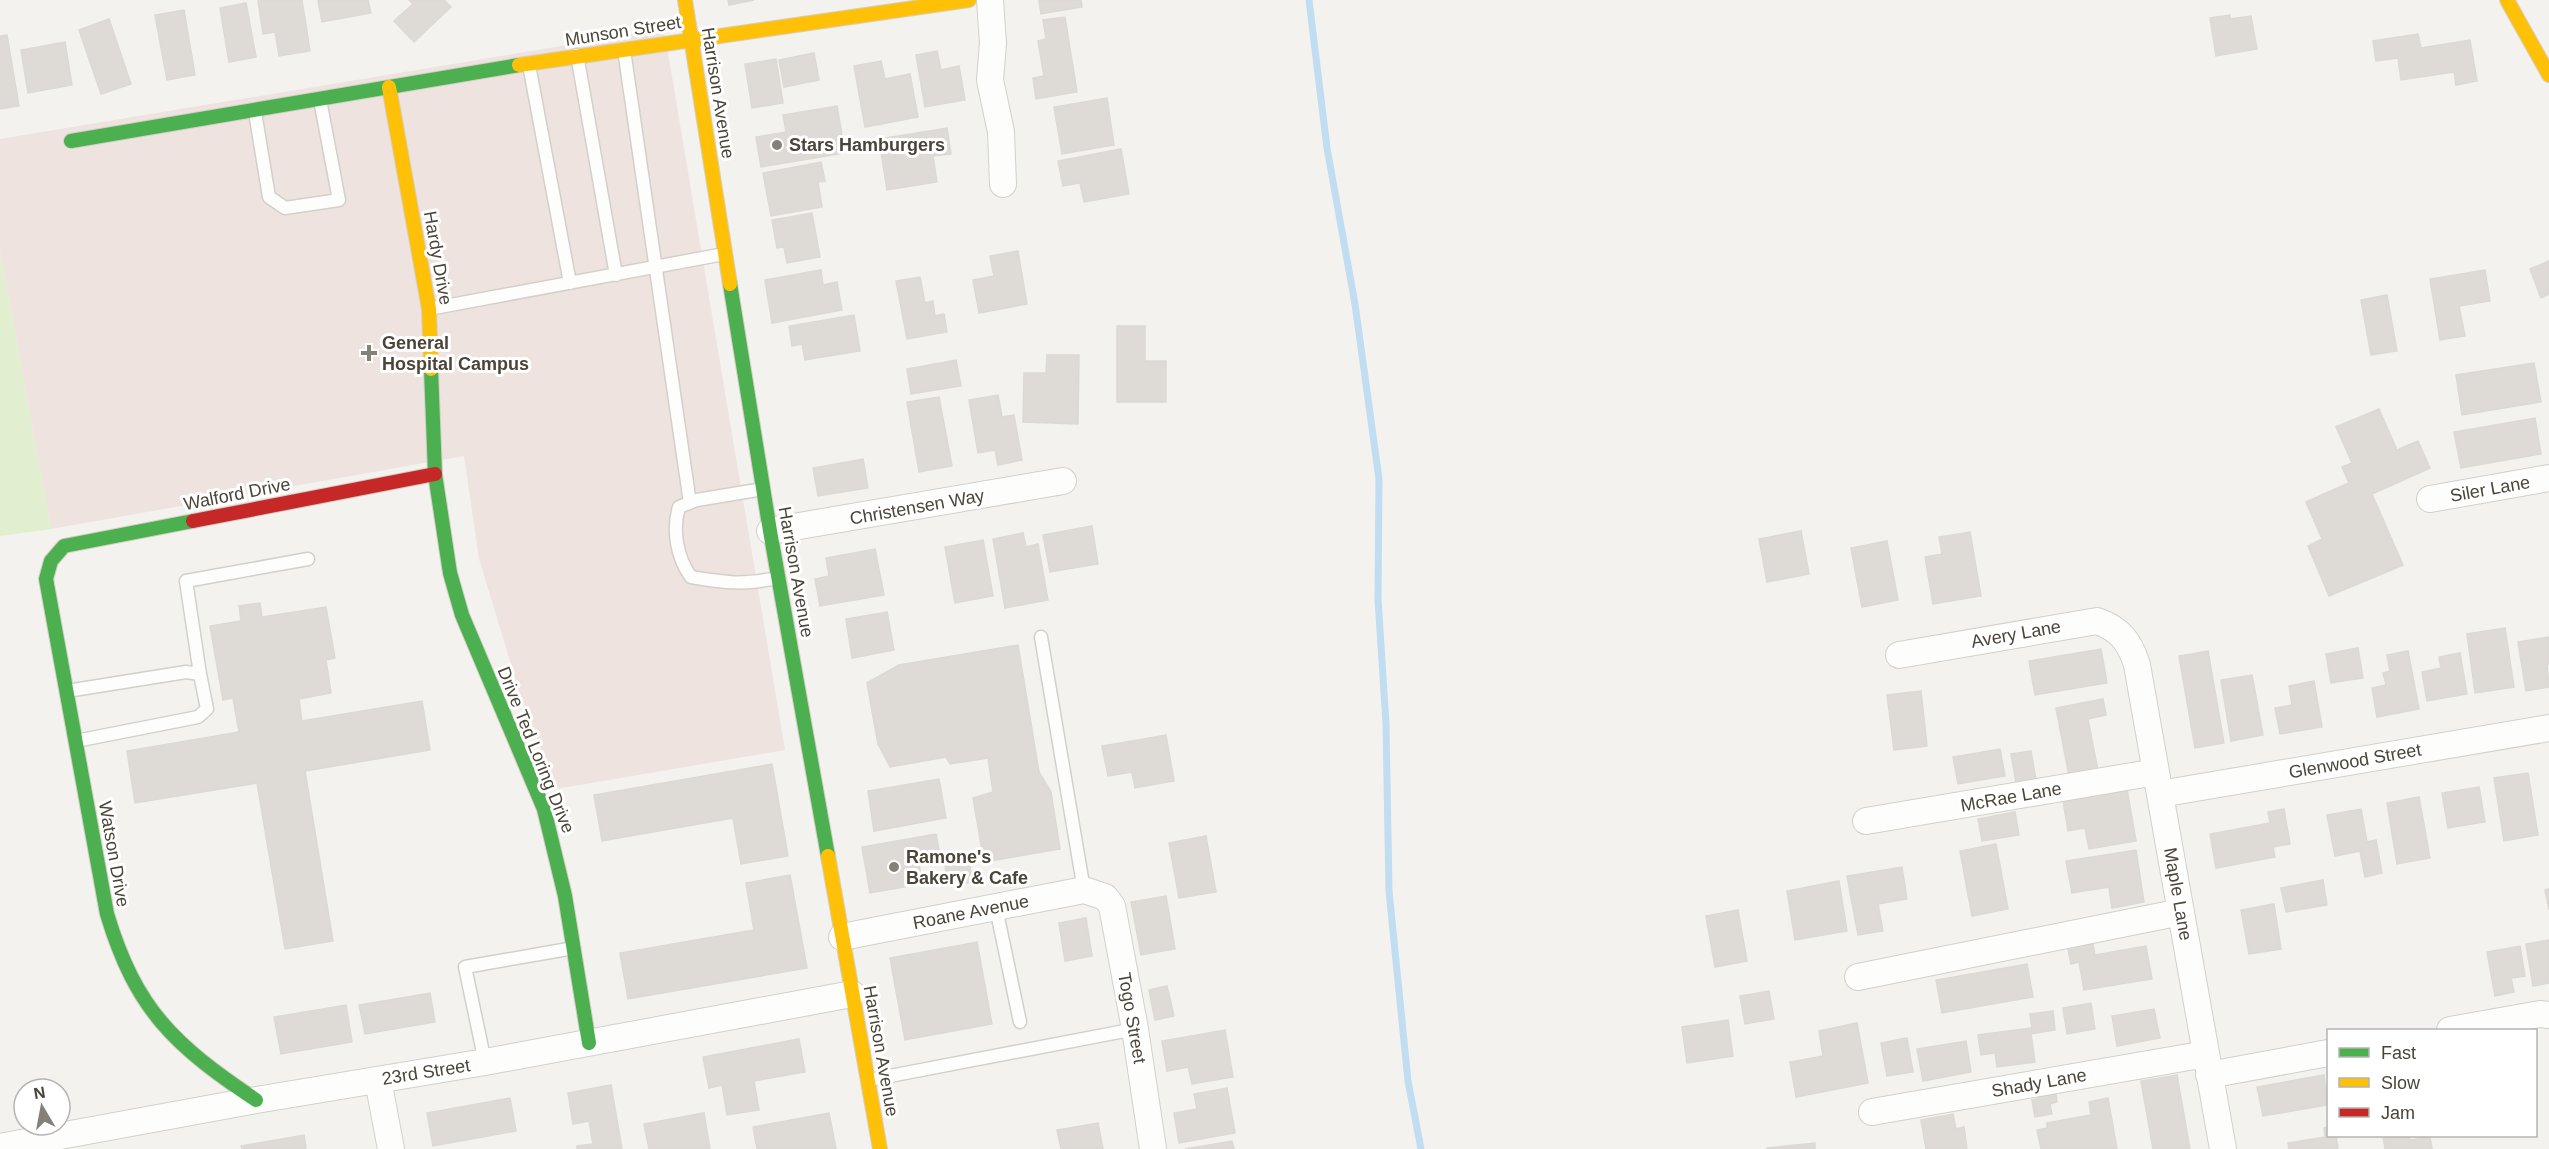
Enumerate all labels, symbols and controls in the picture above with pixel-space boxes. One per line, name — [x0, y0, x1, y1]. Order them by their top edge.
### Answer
street label: Munson Street — [564, 12, 682, 50]
street label: Harrison Avenue — [698, 26, 738, 160]
place label: Stars Hamburgers — [789, 135, 945, 155]
marker: Stars Hamburgers — [770, 138, 784, 152]
street label: Hardy Drive — [420, 209, 456, 307]
place label: General Hospital Campus — [382, 333, 529, 374]
marker: General Hospital Campus — [360, 344, 378, 362]
street label: Siler Lane — [2448, 472, 2532, 506]
street label: Walford Drive — [182, 474, 292, 514]
street label: Christensen Way — [848, 485, 986, 529]
street label: Harrison Avenue — [775, 505, 817, 639]
street label: Avery Lane — [1970, 616, 2062, 652]
street label: Drive Ted Loring Drive — [493, 664, 579, 836]
street label: Glenwood Street — [2287, 740, 2423, 782]
street label: McRae Lane — [1959, 778, 2063, 816]
street label: Watson Drive — [95, 799, 133, 909]
street label: Maple Lane — [2160, 846, 2196, 942]
place label: Ramone's Bakery & Cafe — [906, 847, 1028, 888]
marker: Ramone's Bakery & Cafe — [887, 860, 901, 874]
street label: Roane Avenue — [911, 891, 1031, 933]
street label: Togo Street — [1114, 971, 1150, 1065]
street label: Harrison Avenue — [860, 984, 902, 1118]
legend — [2327, 1029, 2537, 1137]
text: Fast — [2381, 1043, 2416, 1063]
street label: 23rd Street — [380, 1055, 472, 1089]
street label: Shady Lane — [1990, 1065, 2088, 1101]
text: Slow — [2381, 1073, 2421, 1093]
north arrow — [12, 1077, 72, 1137]
text: N — [32, 1083, 47, 1102]
text: Jam — [2381, 1103, 2415, 1123]

